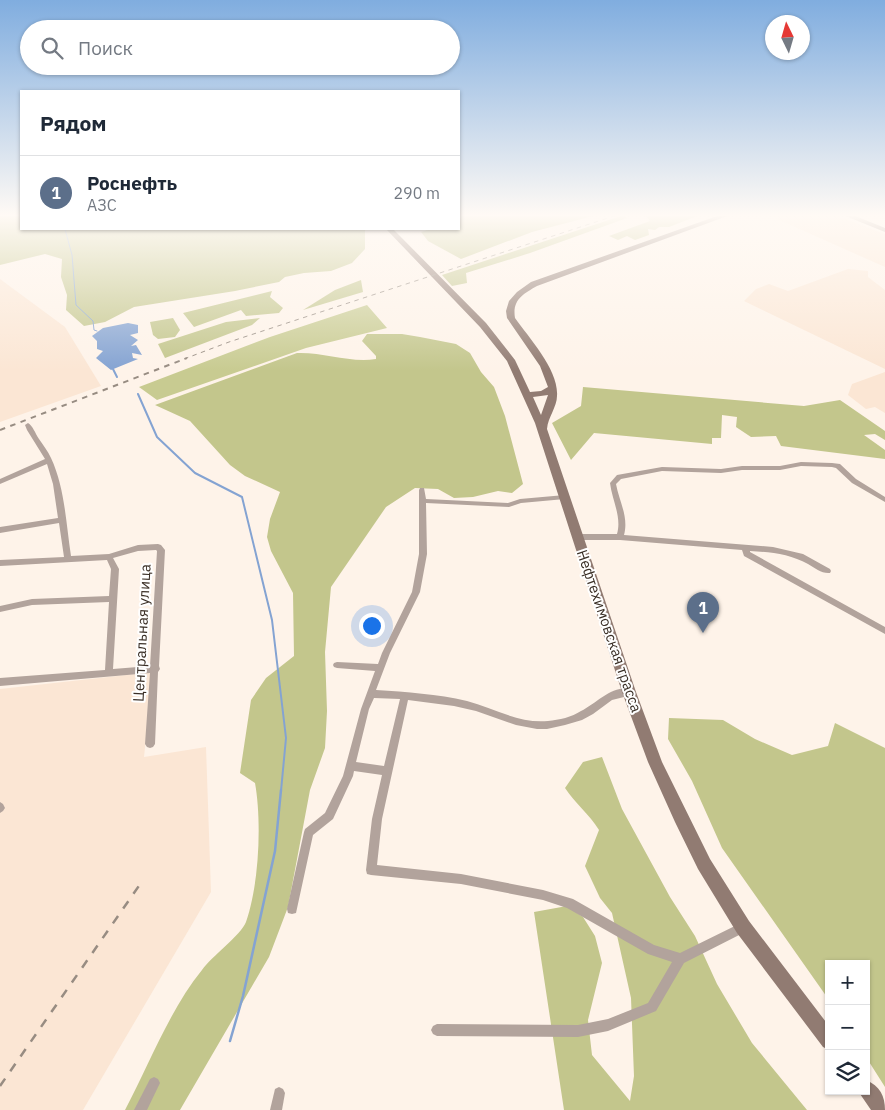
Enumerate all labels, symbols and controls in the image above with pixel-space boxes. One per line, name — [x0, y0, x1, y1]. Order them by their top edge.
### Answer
north arrow — [765, 15, 810, 60]
search box — [20, 20, 460, 75]
icon: search — [38, 34, 66, 62]
text: Поиск — [78, 36, 133, 60]
text: Рядом — [40, 109, 107, 137]
text: Роснефть — [87, 171, 177, 195]
text: 1 — [51, 183, 61, 203]
text: 290 m — [393, 183, 440, 203]
text: АЗС — [87, 195, 117, 215]
street label: Нефтехимовская трасса — [573, 547, 646, 715]
street label: Центральная улица — [128, 564, 155, 702]
pin: 1 — [687, 592, 719, 633]
your location — [359, 613, 385, 639]
map controls — [825, 960, 870, 1095]
button: + — [825, 960, 870, 1005]
button: − — [825, 1005, 870, 1050]
button: layers — [825, 1050, 870, 1095]

